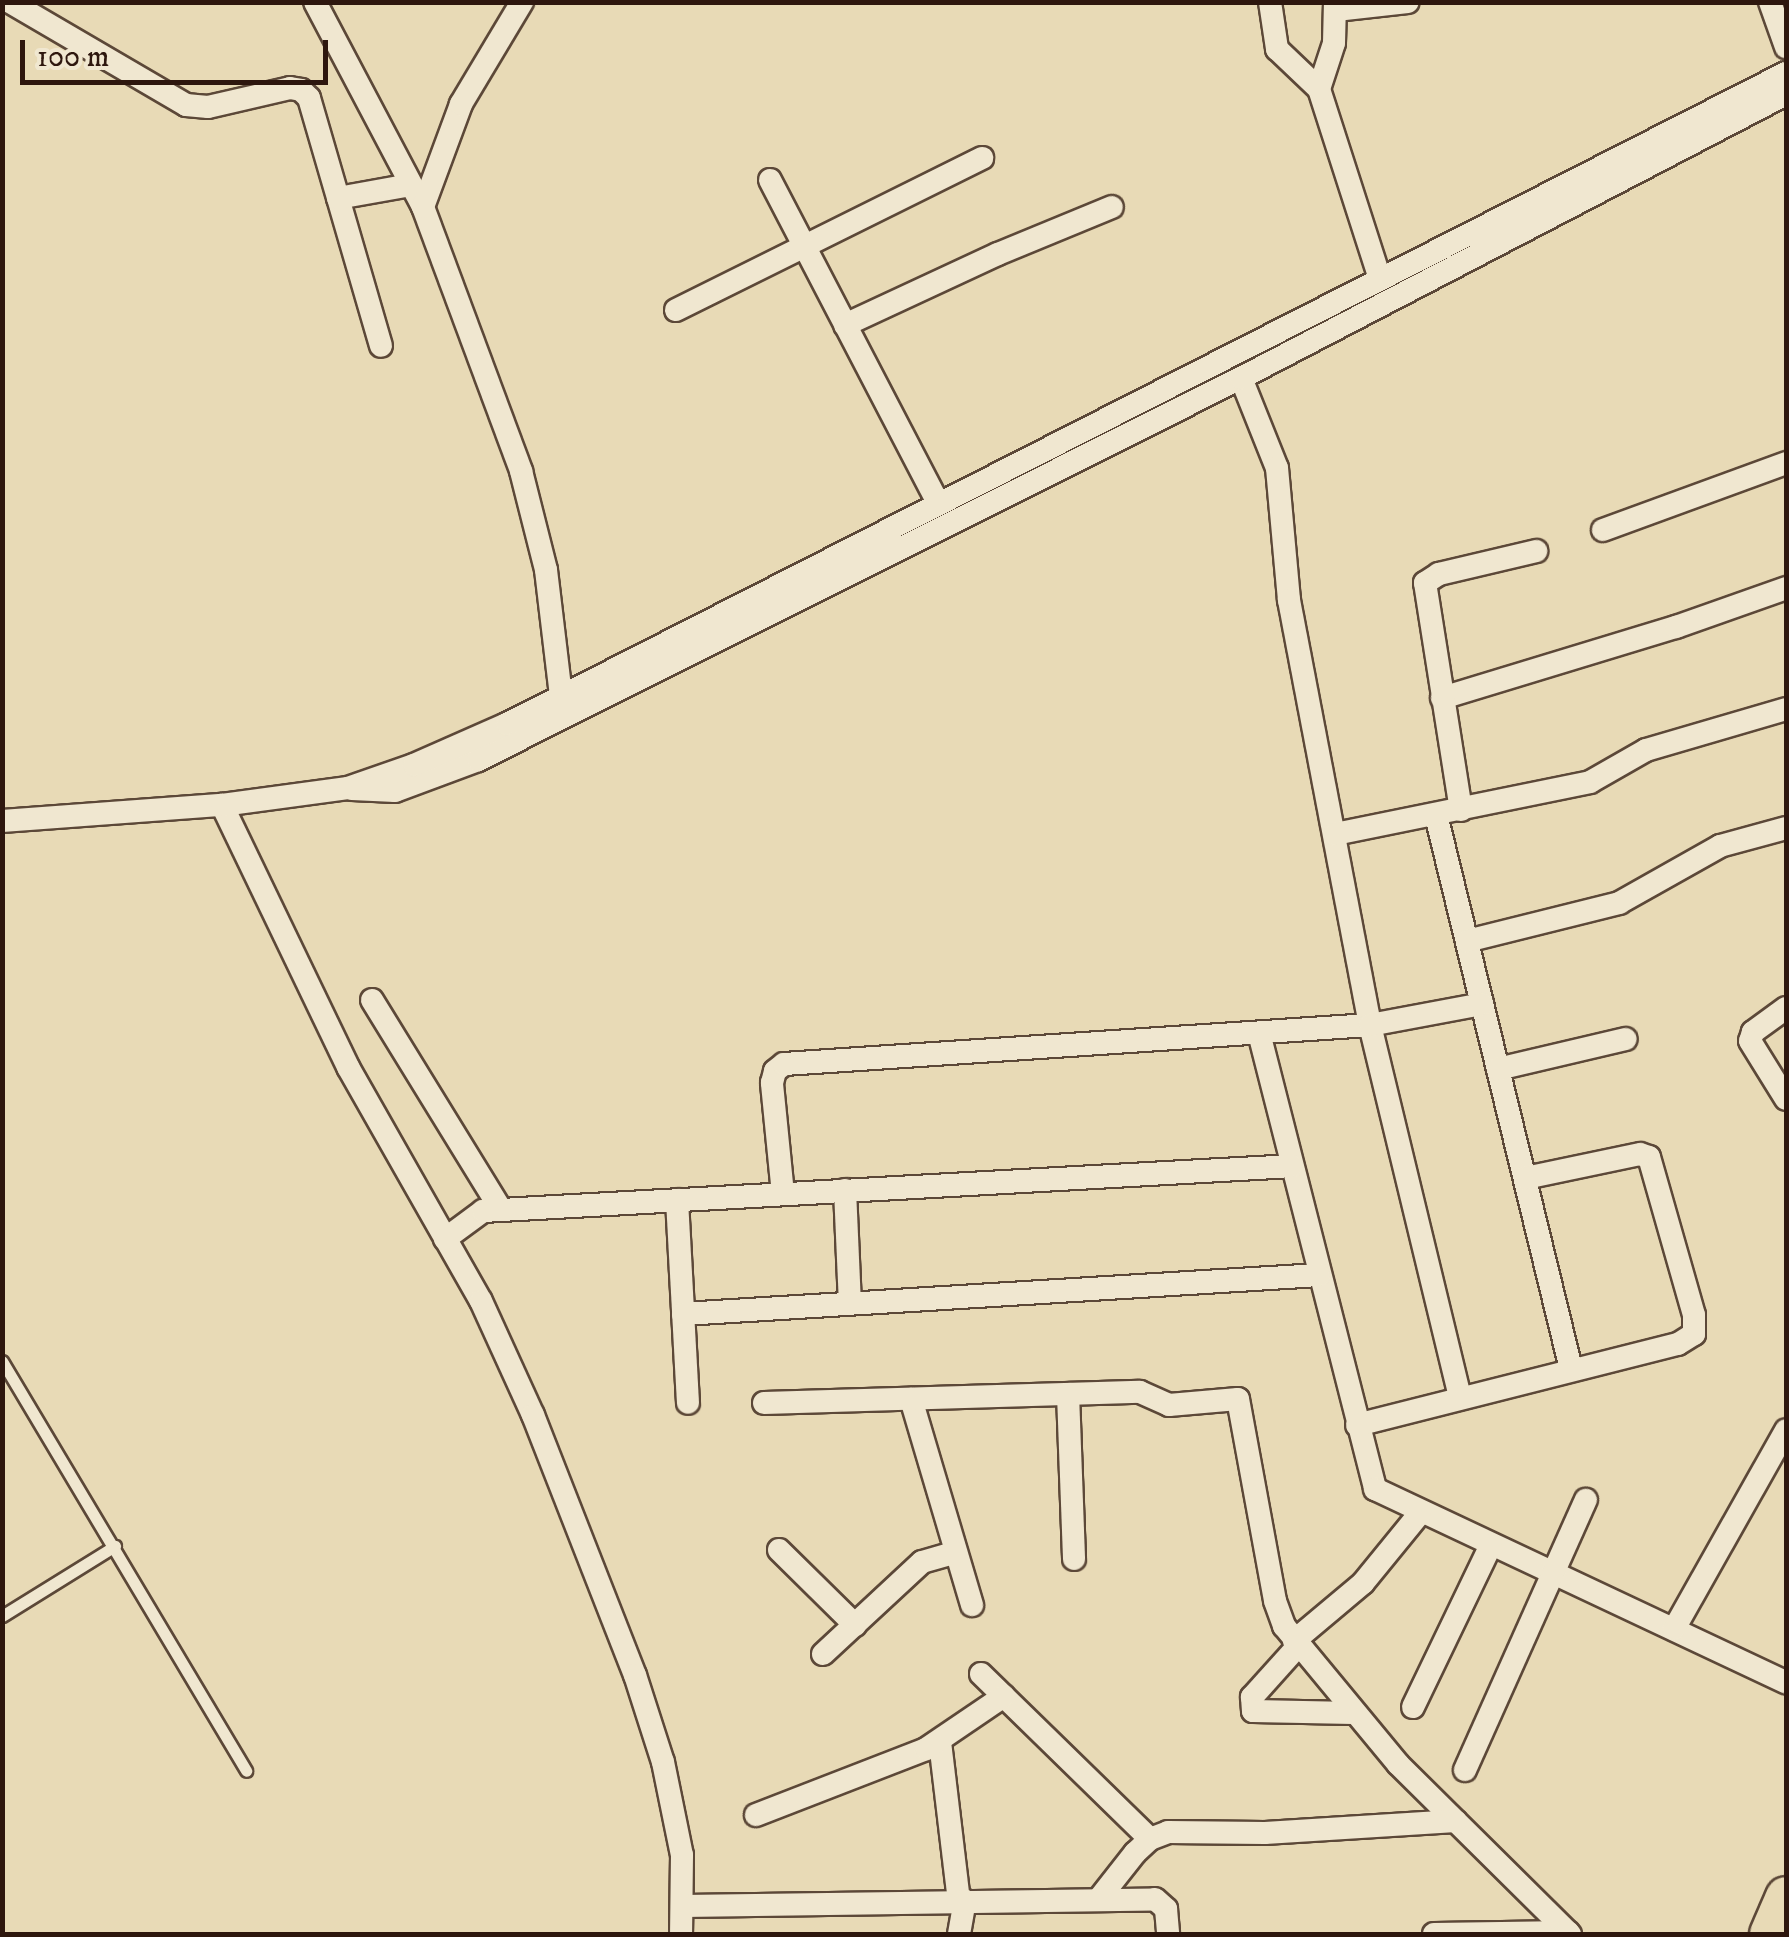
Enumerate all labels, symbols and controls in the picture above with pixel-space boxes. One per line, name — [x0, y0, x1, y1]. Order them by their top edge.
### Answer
scale bar — [25, 20, 332, 82]
text: 100 m — [37, 39, 109, 76]

